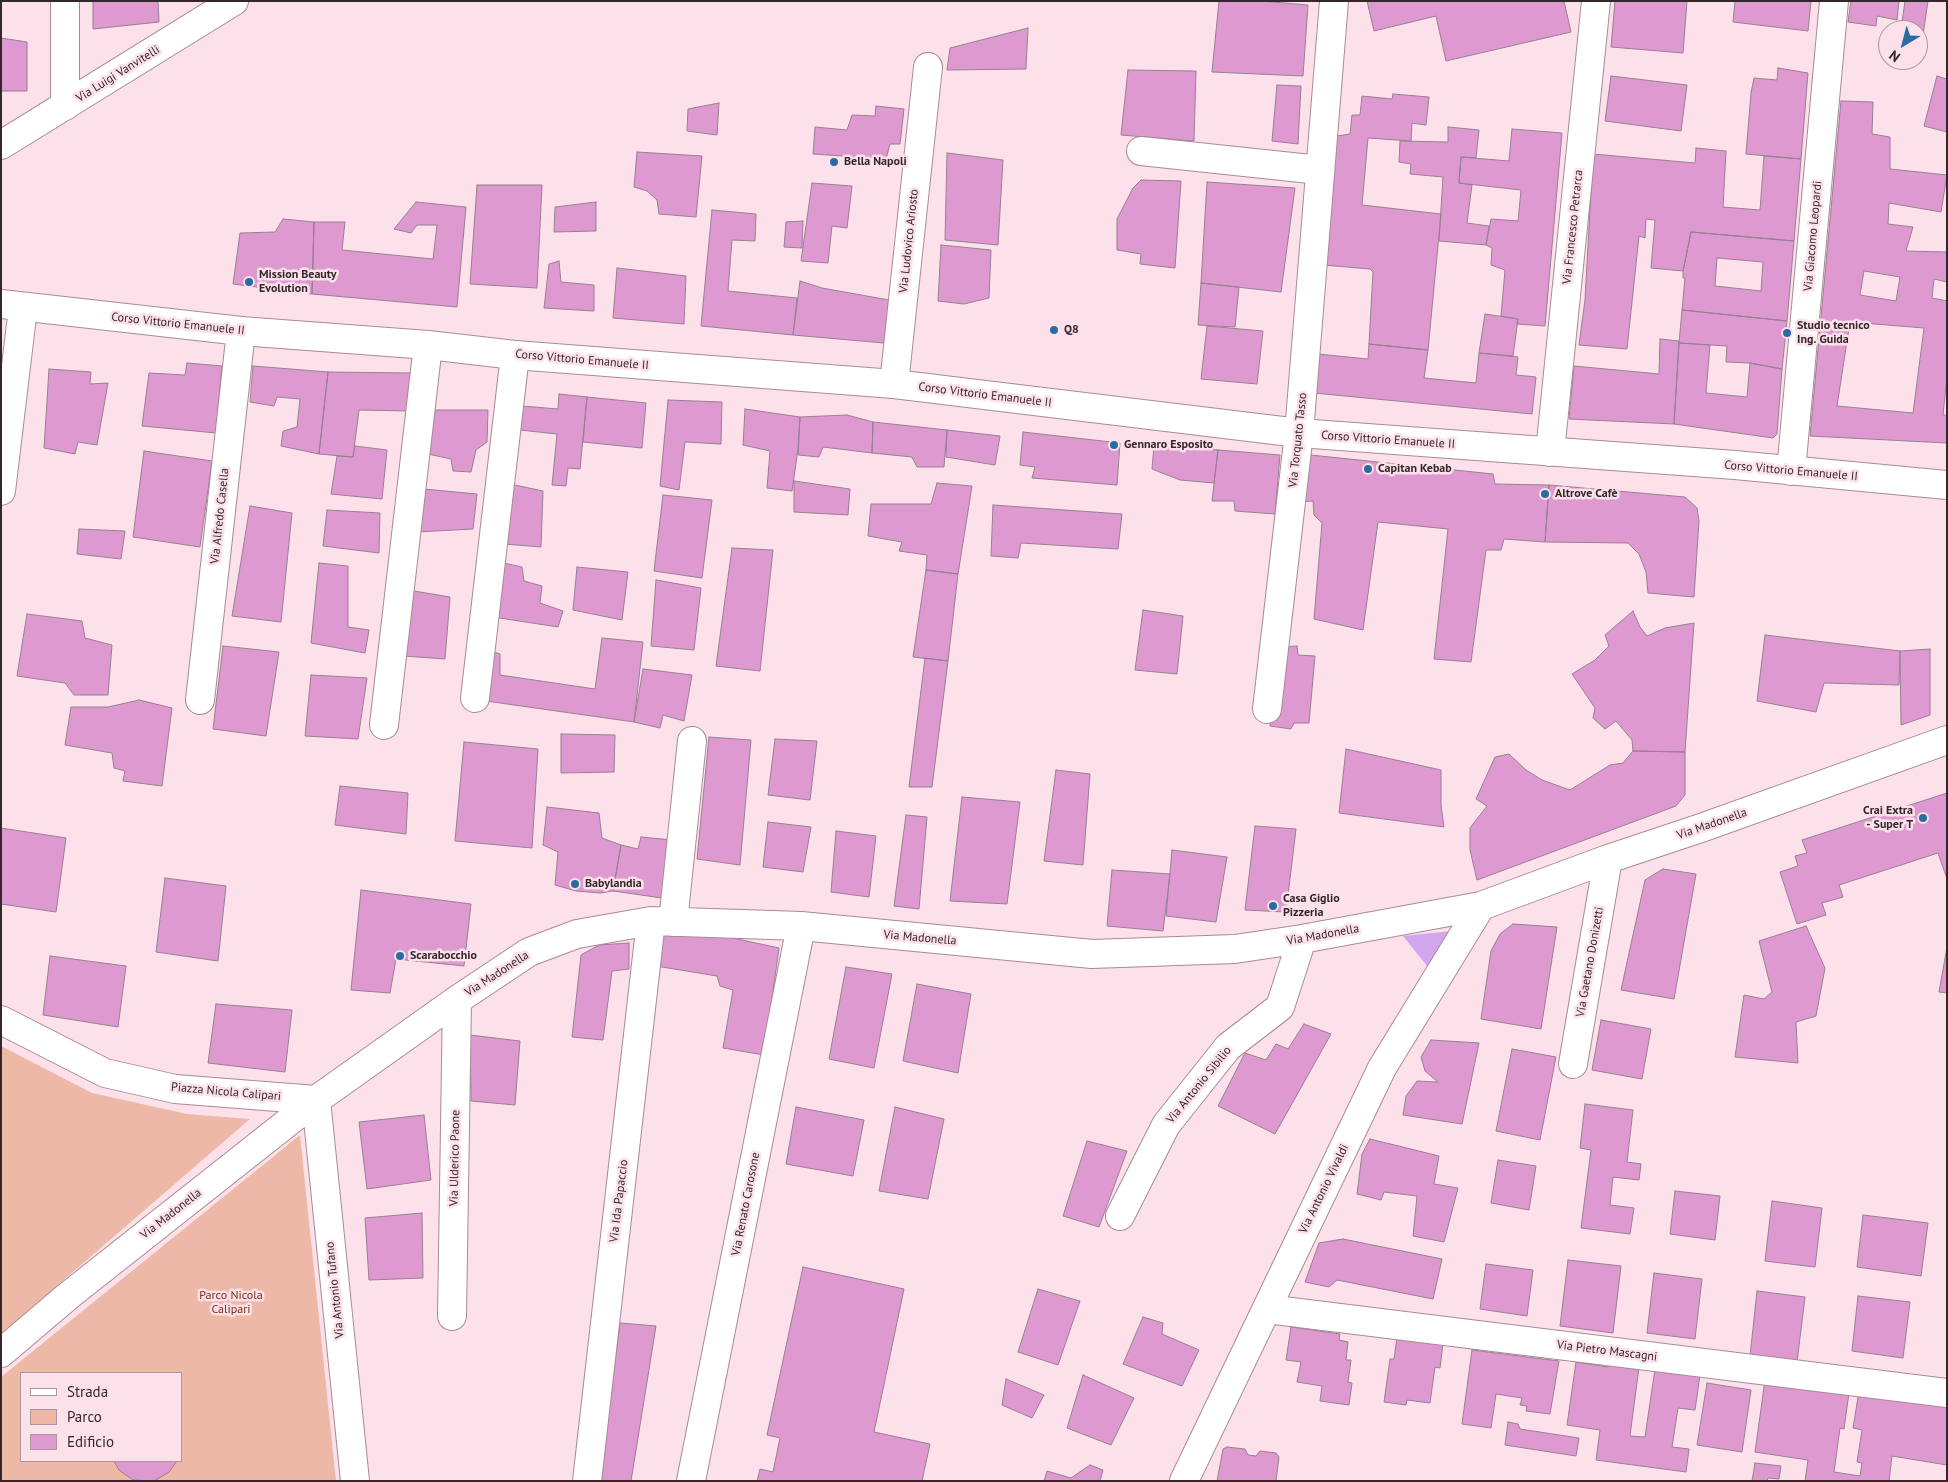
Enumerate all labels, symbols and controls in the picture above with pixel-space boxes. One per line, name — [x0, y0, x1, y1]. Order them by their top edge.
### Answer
north arrow — [1878, 20, 1928, 70]
street label: Via Luigi Vanvitelli — [74, 43, 162, 105]
text: N — [1885, 46, 1904, 66]
place label: Bella Napoli — [844, 155, 907, 169]
marker: Bella Napoli — [828, 156, 840, 168]
street label: Via Francesco Petrarca — [1560, 169, 1586, 285]
street label: Via Giacomo Leopardi — [1801, 180, 1825, 292]
street label: Via Ludovico Ariosto — [896, 188, 922, 294]
place label: Mission Beauty Evolution — [259, 268, 336, 296]
marker: Mission Beauty Evolution — [243, 276, 255, 288]
street label: Corso Vittorio Emanuele II — [111, 310, 245, 338]
place label: Studio tecnico Ing. Guida — [1797, 319, 1870, 347]
place label: Q8 — [1064, 323, 1079, 337]
marker: Q8 — [1048, 324, 1060, 336]
marker: Studio tecnico Ing. Guida — [1781, 327, 1793, 339]
street label: Corso Vittorio Emanuele II — [515, 347, 649, 373]
street label: Corso Vittorio Emanuele II — [918, 380, 1052, 410]
street label: Via Torquato Tasso — [1286, 392, 1310, 488]
street label: Corso Vittorio Emanuele II — [1321, 428, 1455, 452]
place label: Gennaro Esposito — [1124, 438, 1213, 452]
marker: Gennaro Esposito — [1108, 439, 1120, 451]
street label: Corso Vittorio Emanuele II — [1724, 458, 1858, 484]
place label: Capitan Kebab — [1378, 462, 1452, 476]
marker: Capitan Kebab — [1362, 463, 1374, 475]
street label: Via Alfredo Casella — [208, 467, 232, 565]
place label: Altrove Cafè — [1555, 487, 1618, 501]
marker: Altrove Cafè — [1539, 488, 1551, 500]
place label: Crai Extra - Super T — [1863, 804, 1913, 832]
street label: Via Madonella — [1675, 805, 1749, 843]
marker: Crai Extra - Super T — [1917, 812, 1929, 824]
place label: Babylandia — [585, 877, 642, 891]
marker: Babylandia — [569, 878, 581, 890]
place label: Casa Giglio Pizzeria — [1283, 892, 1340, 920]
marker: Casa Giglio Pizzeria — [1267, 900, 1279, 912]
street label: Via Gaetano Donizetti — [1573, 906, 1607, 1018]
street label: Via Madonella — [1286, 922, 1360, 948]
street label: Via Madonella — [883, 928, 957, 948]
street label: Via Madonella — [462, 948, 532, 1000]
place label: Scarabocchio — [410, 949, 477, 963]
marker: Scarabocchio — [394, 950, 406, 962]
street label: Via Antonio Sibilio — [1164, 1044, 1234, 1126]
street label: Piazza Nicola Calipari — [170, 1080, 282, 1104]
street label: Via Ulderico Paone — [447, 1110, 463, 1206]
street label: Via Antonio Vivaldi — [1296, 1142, 1352, 1236]
street label: Via Renato Carosone — [729, 1151, 763, 1257]
street label: Via Ida Papaccio — [607, 1159, 631, 1243]
street label: Via Madonella — [138, 1186, 204, 1242]
street label: Via Antonio Tufano — [323, 1241, 347, 1339]
park label: Parco Nicola Calipari — [199, 1289, 263, 1317]
street label: Via Pietro Mascagni — [1556, 1338, 1658, 1364]
legend — [20, 1372, 182, 1462]
text: Strada — [67, 1382, 108, 1401]
text: Parco — [67, 1407, 102, 1426]
text: Edificio — [67, 1432, 114, 1451]

